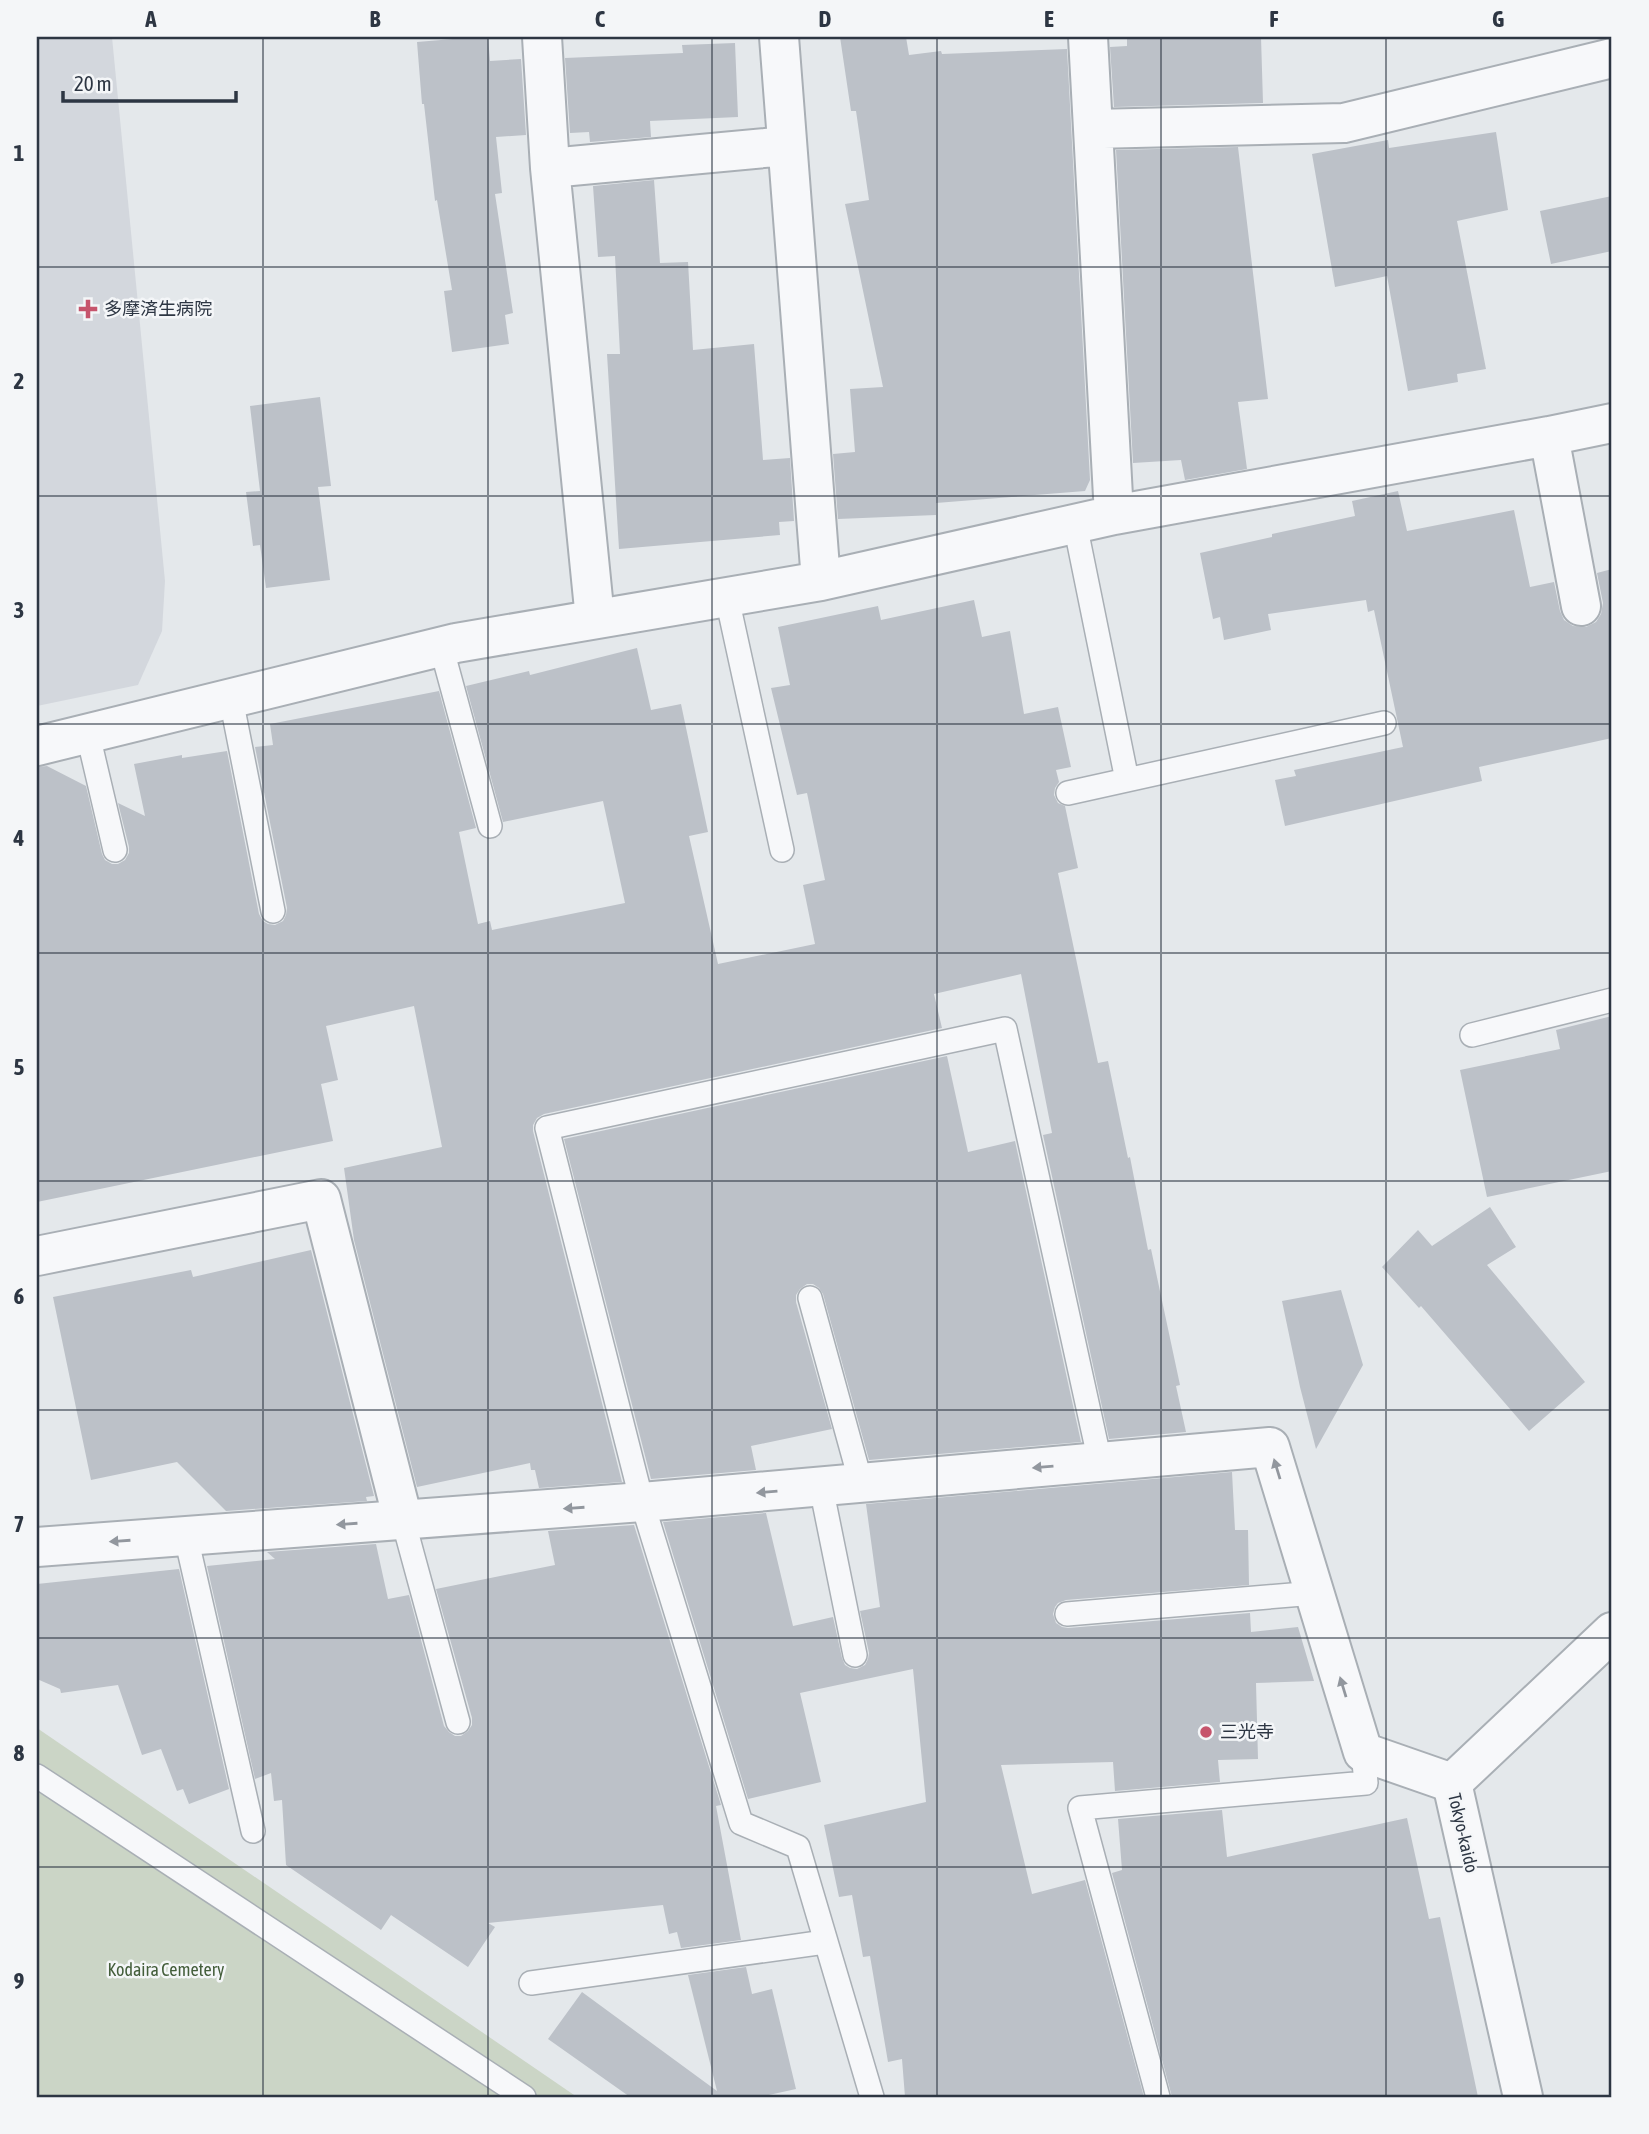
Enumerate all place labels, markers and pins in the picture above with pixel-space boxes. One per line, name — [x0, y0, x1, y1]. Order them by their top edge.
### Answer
place label: 多摩済生病院 — [104, 298, 212, 319]
marker: 多摩済生病院 — [78, 299, 98, 319]
place label: 三光寺 — [1220, 1721, 1274, 1742]
marker: 三光寺 — [1198, 1724, 1214, 1740]

